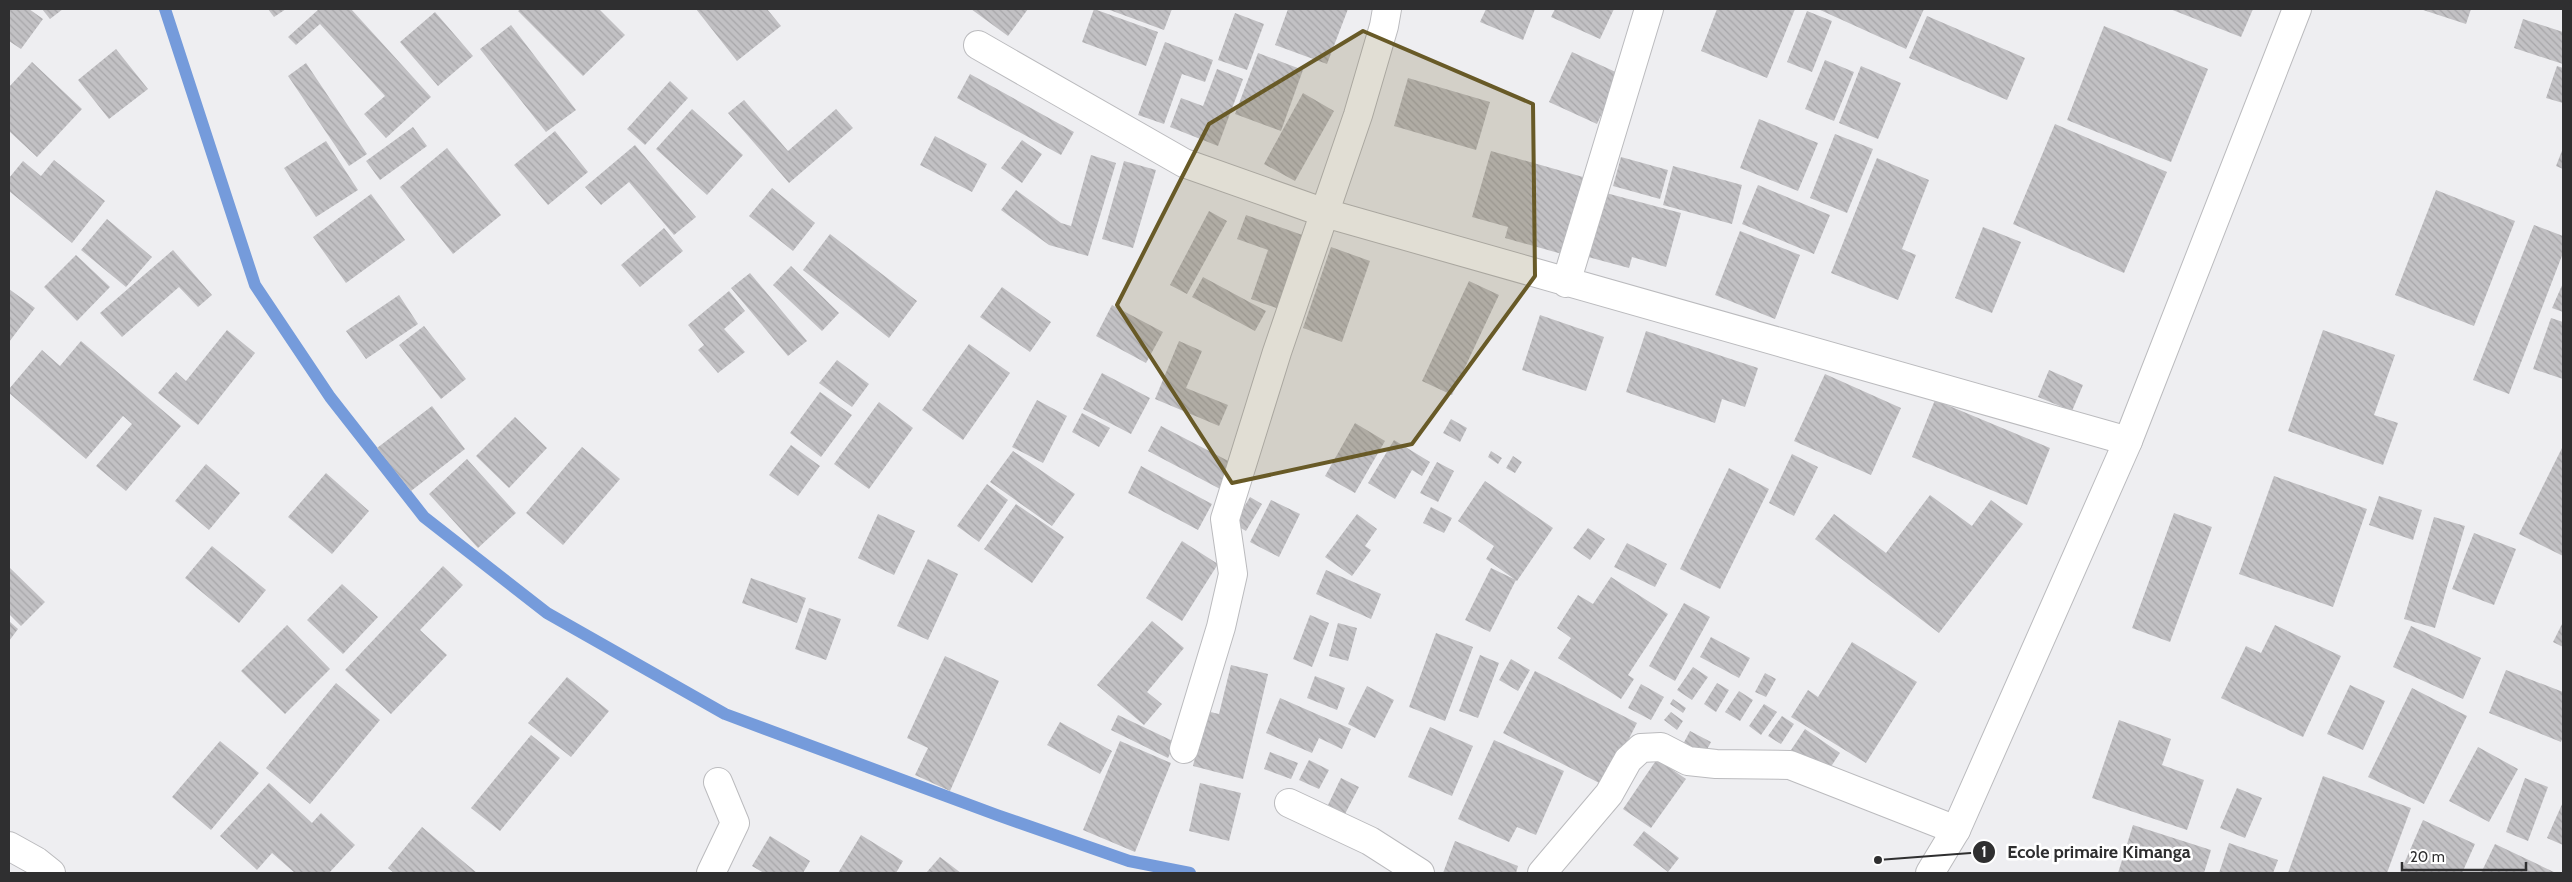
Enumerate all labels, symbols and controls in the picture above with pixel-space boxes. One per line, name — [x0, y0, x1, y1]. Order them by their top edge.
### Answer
callout: Ecole primaire Kimanga — [1972, 836, 2200, 869]
scale bar — [2402, 840, 2526, 872]
text: Ecole primaire Kimanga — [2007, 841, 2191, 863]
text: 1 — [1981, 843, 1987, 861]
text: 20 m — [2410, 848, 2445, 866]

